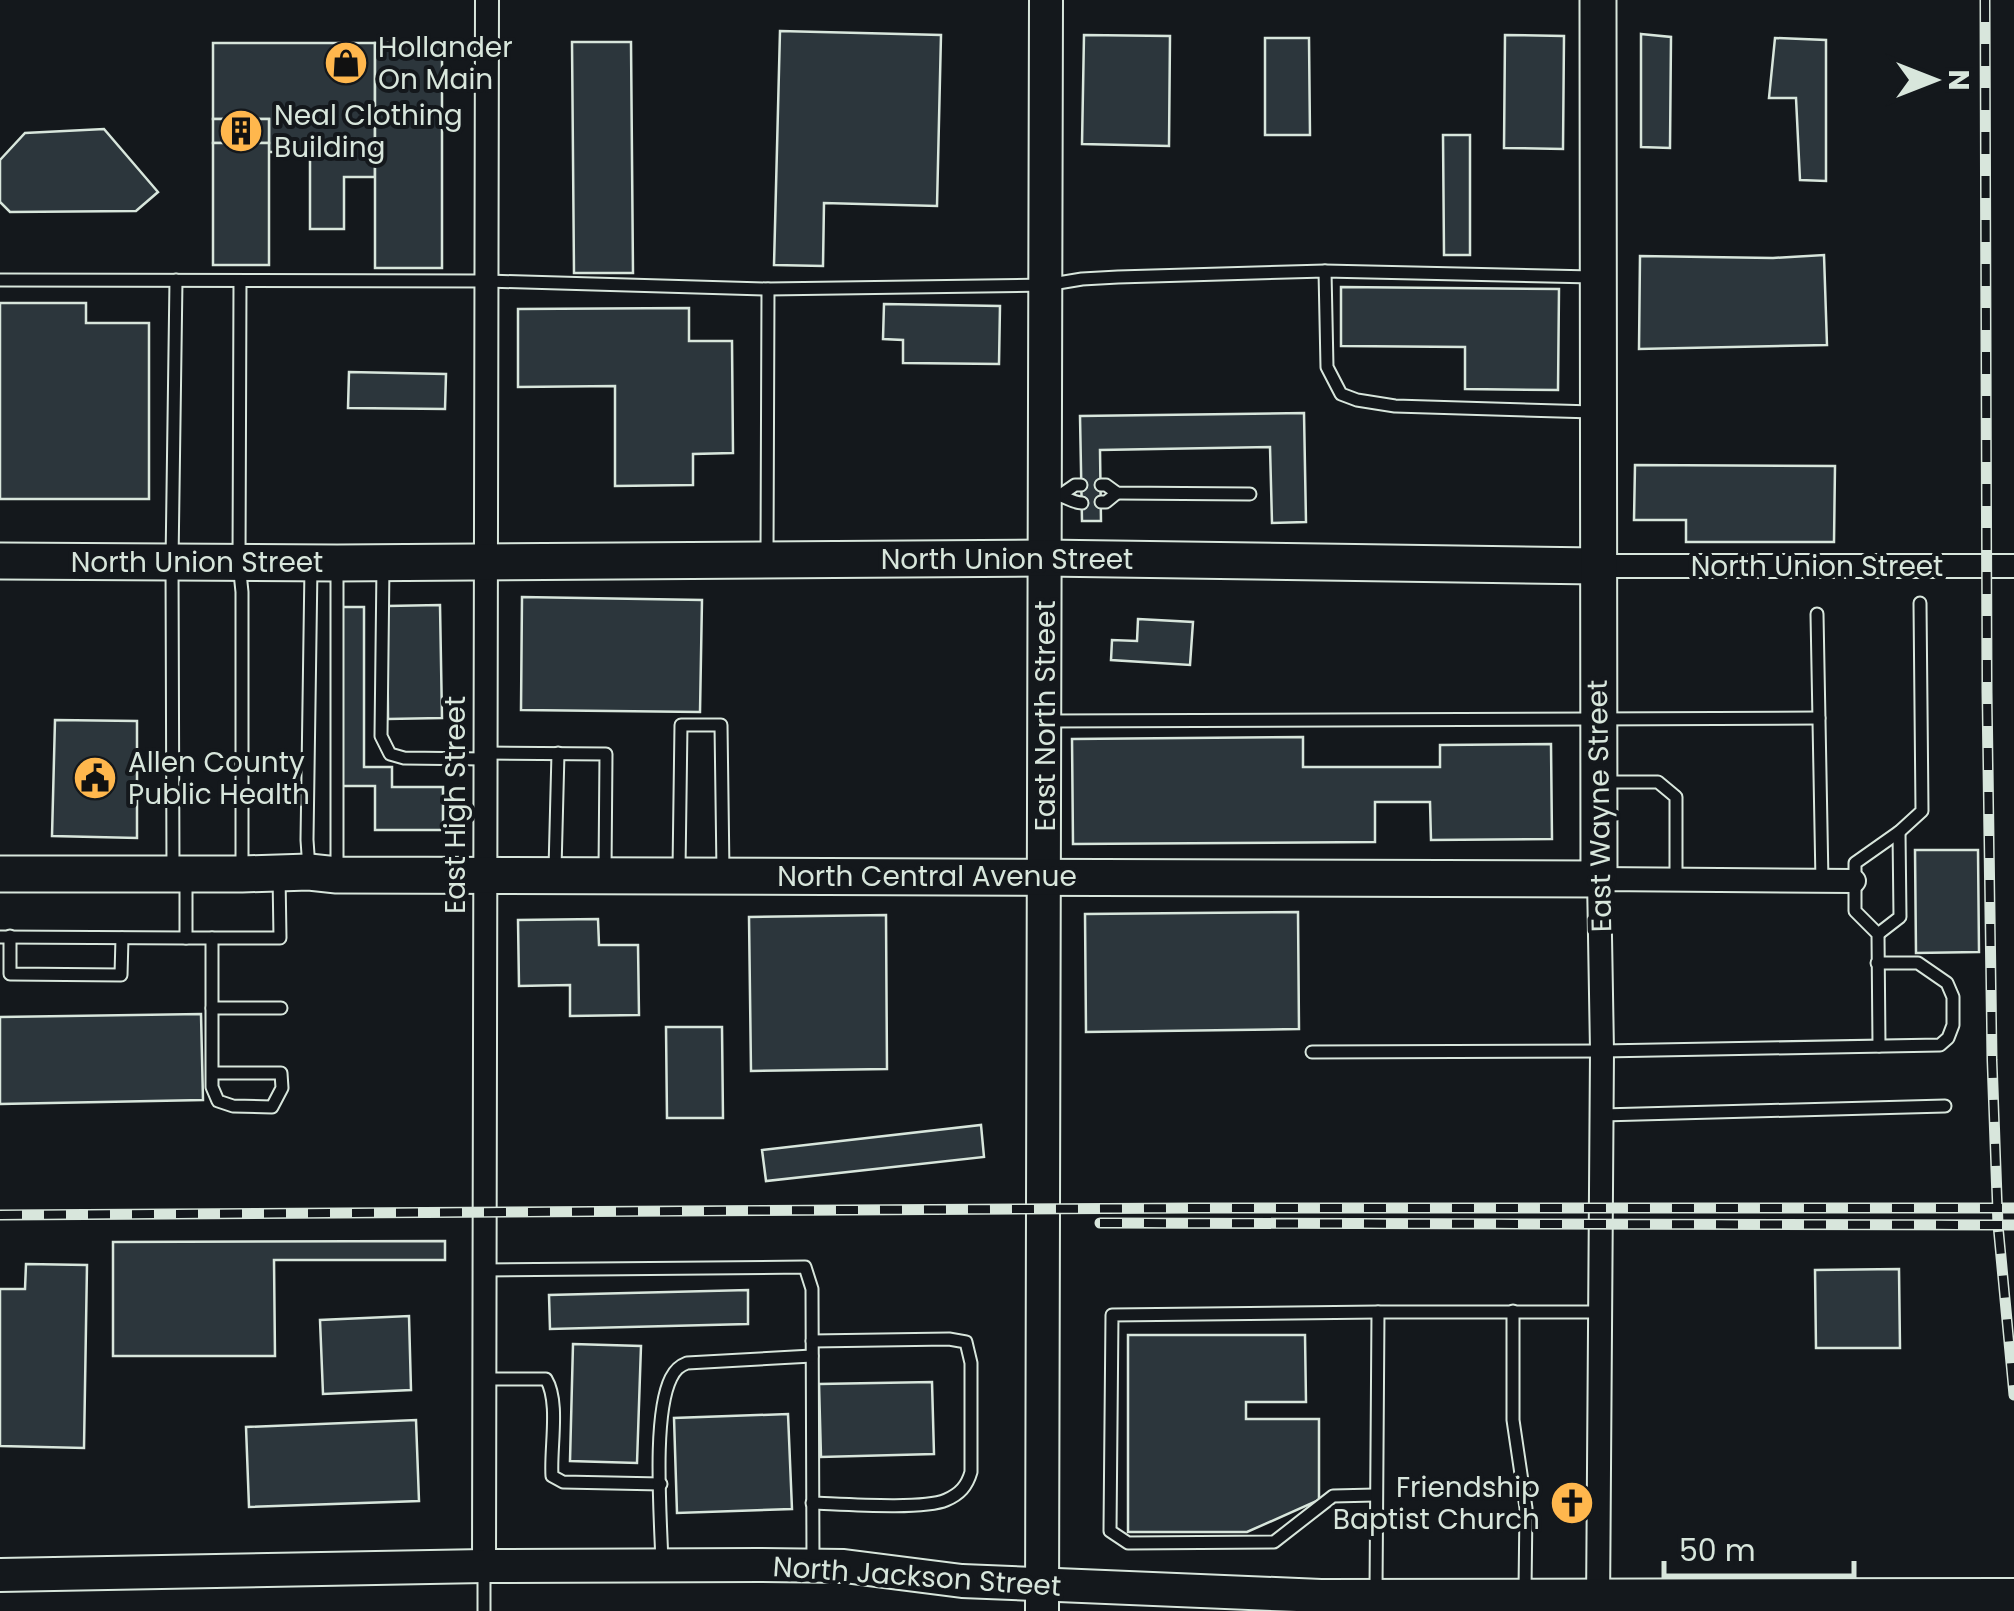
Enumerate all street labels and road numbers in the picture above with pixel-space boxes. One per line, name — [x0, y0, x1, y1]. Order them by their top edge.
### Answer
street label: North Union Street — [881, 540, 1133, 579]
street label: North Union Street — [71, 543, 323, 582]
street label: North Union Street — [1691, 547, 1943, 586]
street label: East North Street — [1026, 600, 1065, 832]
street label: East Wayne Street — [1578, 679, 1621, 932]
street label: East High Street — [436, 696, 475, 914]
street label: North Central Avenue — [777, 857, 1077, 896]
street label: North Jackson Street — [772, 1547, 1062, 1606]

